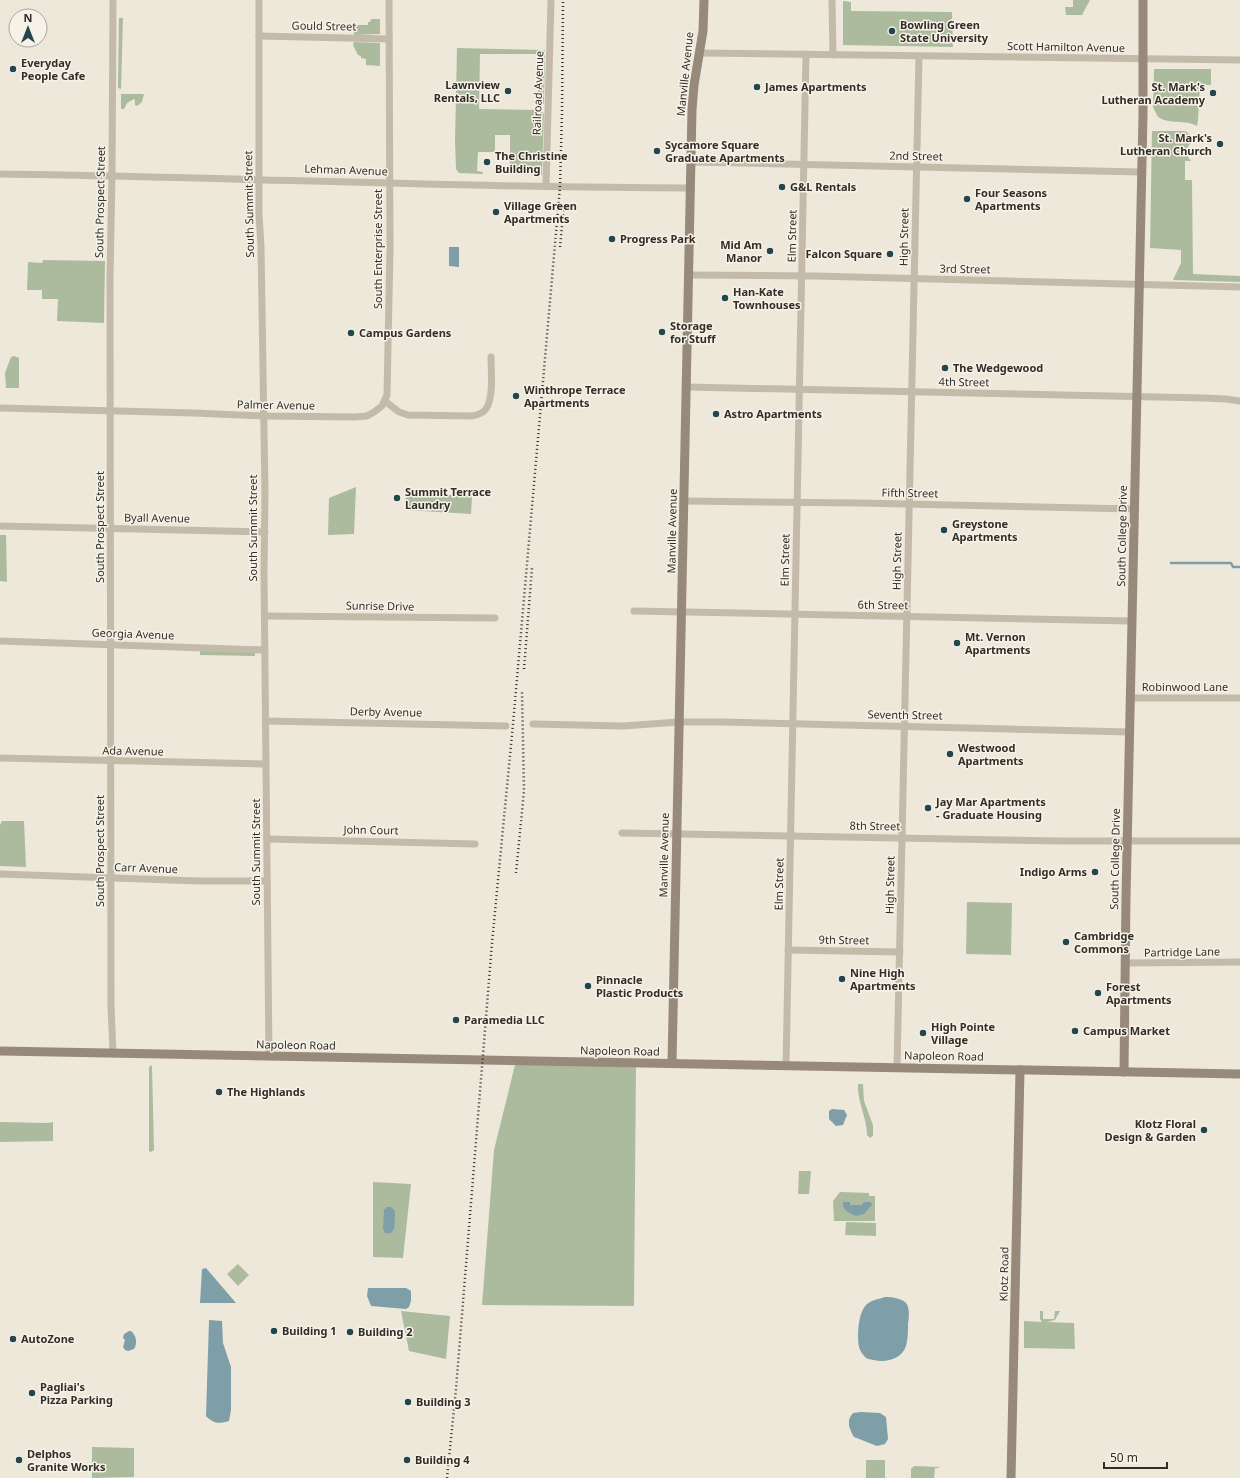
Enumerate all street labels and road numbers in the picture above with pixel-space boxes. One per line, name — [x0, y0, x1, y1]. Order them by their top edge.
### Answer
street label: Gould Street — [292, 17, 356, 34]
street label: Manville Avenue — [673, 31, 696, 117]
street label: Scott Hamilton Avenue — [1007, 38, 1125, 55]
street label: Railroad Avenue — [529, 51, 546, 135]
street label: South Prospect Street — [91, 146, 108, 258]
street label: 2nd Street — [889, 148, 943, 163]
street label: South Summit Street — [240, 150, 257, 258]
street label: Lehman Avenue — [304, 161, 388, 178]
street label: South Enterprise Street — [370, 189, 385, 309]
street label: High Street — [895, 208, 912, 266]
street label: Elm Street — [784, 209, 799, 263]
street label: 3rd Street — [939, 261, 991, 276]
street label: 4th Street — [939, 374, 989, 389]
street label: Palmer Avenue — [237, 396, 315, 413]
street label: South Prospect Street — [92, 471, 107, 583]
street label: South Summit Street — [245, 475, 260, 581]
street label: Fifth Street — [882, 485, 938, 500]
street label: South College Drive — [1113, 485, 1130, 587]
street label: Manville Avenue — [663, 488, 680, 573]
street label: Byall Avenue — [124, 509, 190, 526]
street label: High Street — [888, 532, 905, 590]
street label: Elm Street — [777, 533, 792, 587]
street label: Sunrise Drive — [346, 597, 414, 614]
street label: 6th Street — [858, 597, 908, 612]
street label: Georgia Avenue — [91, 625, 175, 642]
street label: Robinwood Lane — [1142, 679, 1228, 694]
street label: Derby Avenue — [350, 703, 422, 720]
street label: Seventh Street — [867, 706, 943, 723]
street label: Ada Avenue — [102, 742, 164, 759]
street label: South Prospect Street — [92, 795, 107, 907]
street label: South Summit Street — [248, 799, 263, 905]
street label: South College Drive — [1106, 808, 1123, 910]
street label: Manville Avenue — [655, 812, 672, 897]
street label: 8th Street — [850, 818, 900, 833]
street label: John Court — [342, 822, 399, 837]
street label: High Street — [881, 856, 898, 914]
street label: Elm Street — [771, 857, 786, 911]
street label: Carr Avenue — [114, 859, 178, 876]
street label: 9th Street — [819, 932, 869, 947]
street label: Partridge Lane — [1144, 943, 1220, 960]
street label: Napoleon Road — [256, 1036, 336, 1053]
street label: Napoleon Road — [580, 1042, 660, 1059]
street label: Napoleon Road — [904, 1047, 984, 1064]
street label: Klotz Road — [996, 1246, 1011, 1301]

